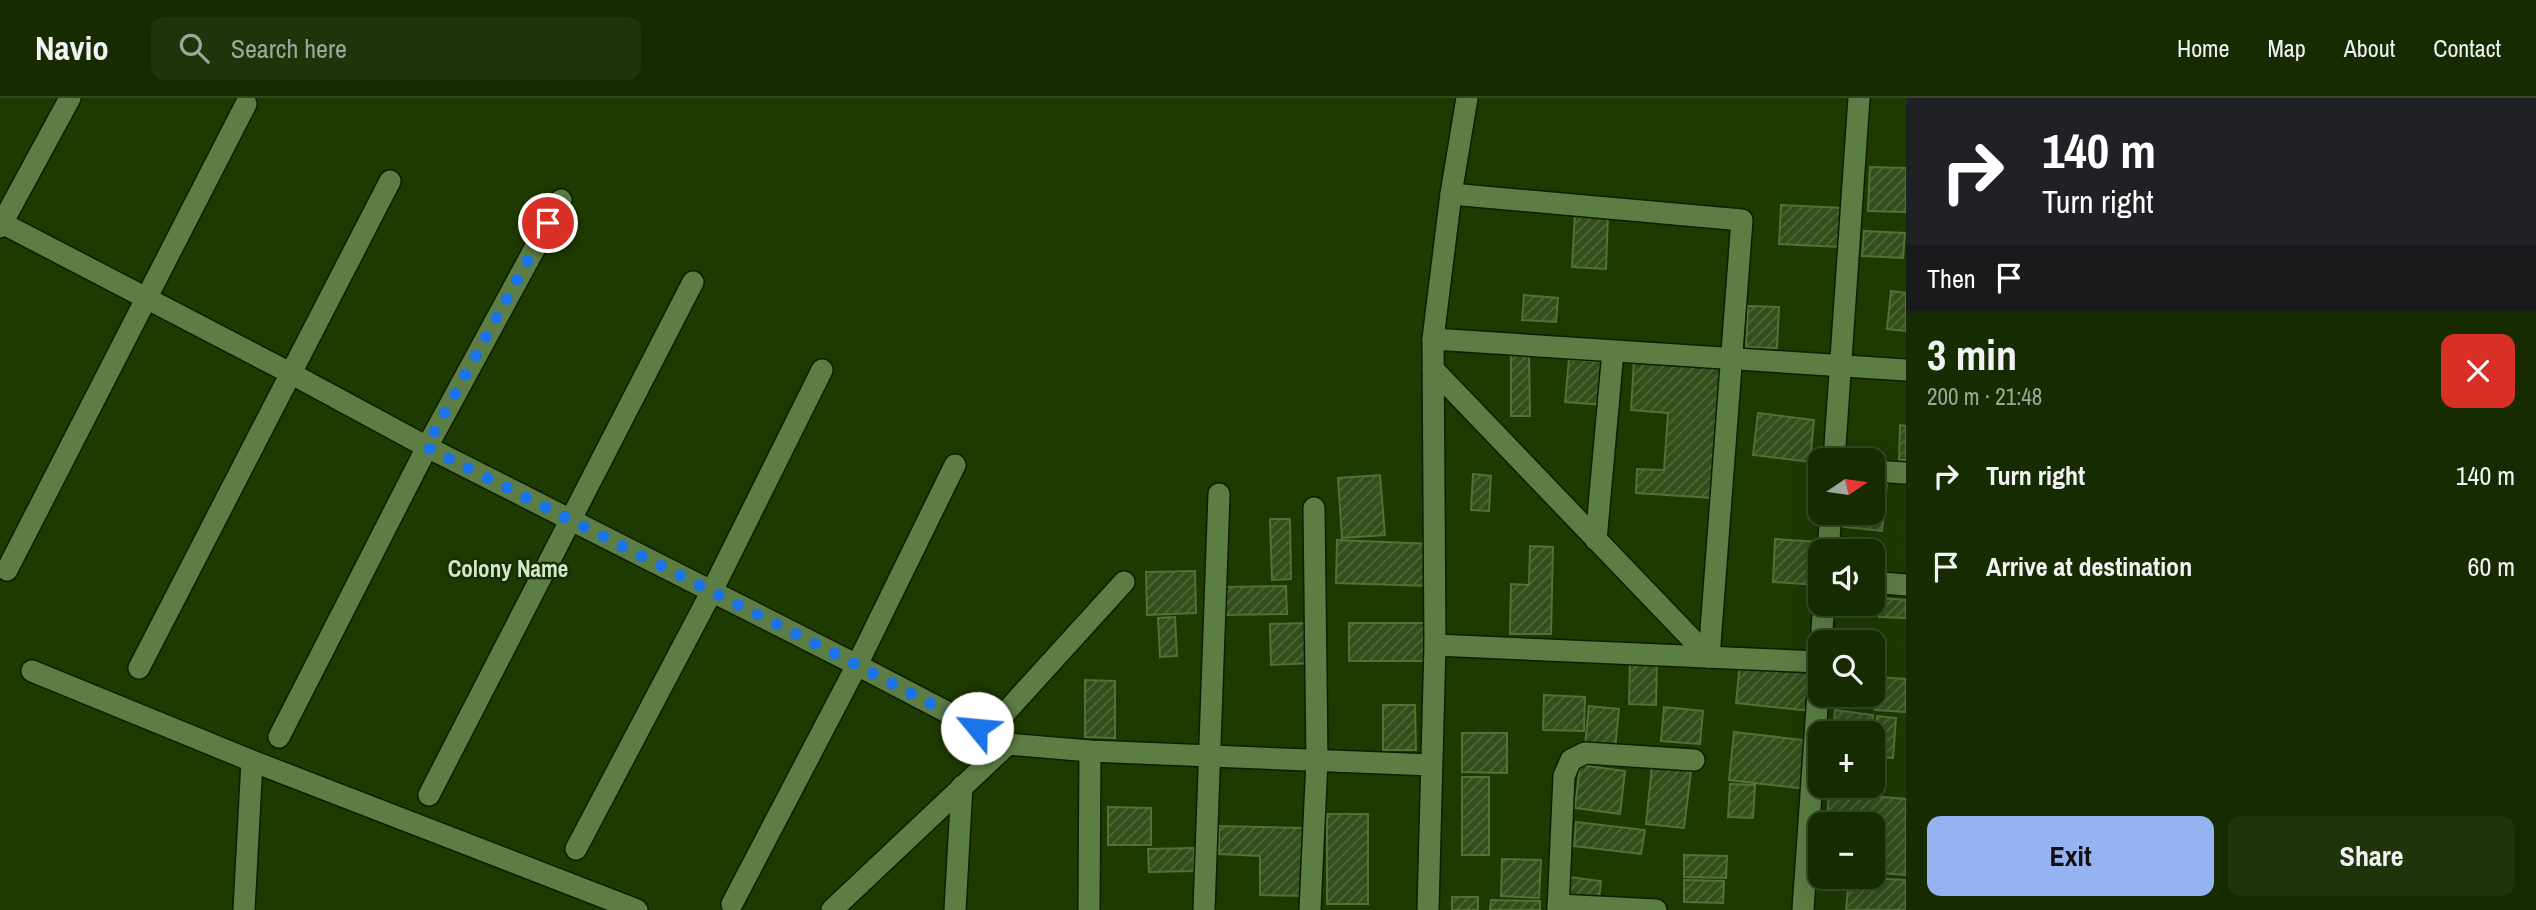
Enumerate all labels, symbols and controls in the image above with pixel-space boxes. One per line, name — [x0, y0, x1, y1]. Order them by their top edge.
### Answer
search box — [151, 17, 641, 80]
text: Navio — [35, 26, 109, 70]
icon: search — [175, 29, 213, 67]
text: Search here — [231, 31, 347, 66]
text: Home — [2177, 32, 2229, 64]
text: Map — [2267, 32, 2306, 64]
text: About — [2344, 32, 2395, 64]
text: Contact — [2433, 32, 2501, 64]
text: 140 m — [2042, 117, 2156, 183]
icon: right — [1927, 126, 2018, 217]
text: Turn right — [2042, 180, 2154, 223]
pin — [518, 193, 578, 253]
icon: arrive — [529, 204, 567, 242]
icon: arrive — [1990, 259, 2028, 297]
text: Then — [1927, 261, 1976, 296]
text: 3 min — [1927, 327, 2017, 383]
button: close — [2441, 334, 2515, 408]
text: 200 m · 21:48 — [1927, 381, 2042, 412]
north arrow — [1808, 448, 1885, 525]
map controls — [1808, 448, 1885, 889]
icon: right — [1927, 457, 1965, 495]
text: Turn right — [1986, 458, 2085, 493]
text: 140 m — [2456, 458, 2515, 493]
button: sound — [1808, 539, 1885, 616]
icon: arrive — [1927, 548, 1965, 586]
text: Arrive at destination — [1986, 549, 2192, 584]
text: 60 m — [2468, 549, 2515, 584]
district label: Colony Name — [448, 553, 568, 584]
button: search — [1808, 630, 1885, 707]
position arrow — [940, 691, 1014, 765]
button: + — [1808, 721, 1885, 798]
button: − — [1808, 812, 1885, 889]
button: Exit — [1927, 816, 2214, 896]
button: Share — [2228, 816, 2515, 896]

